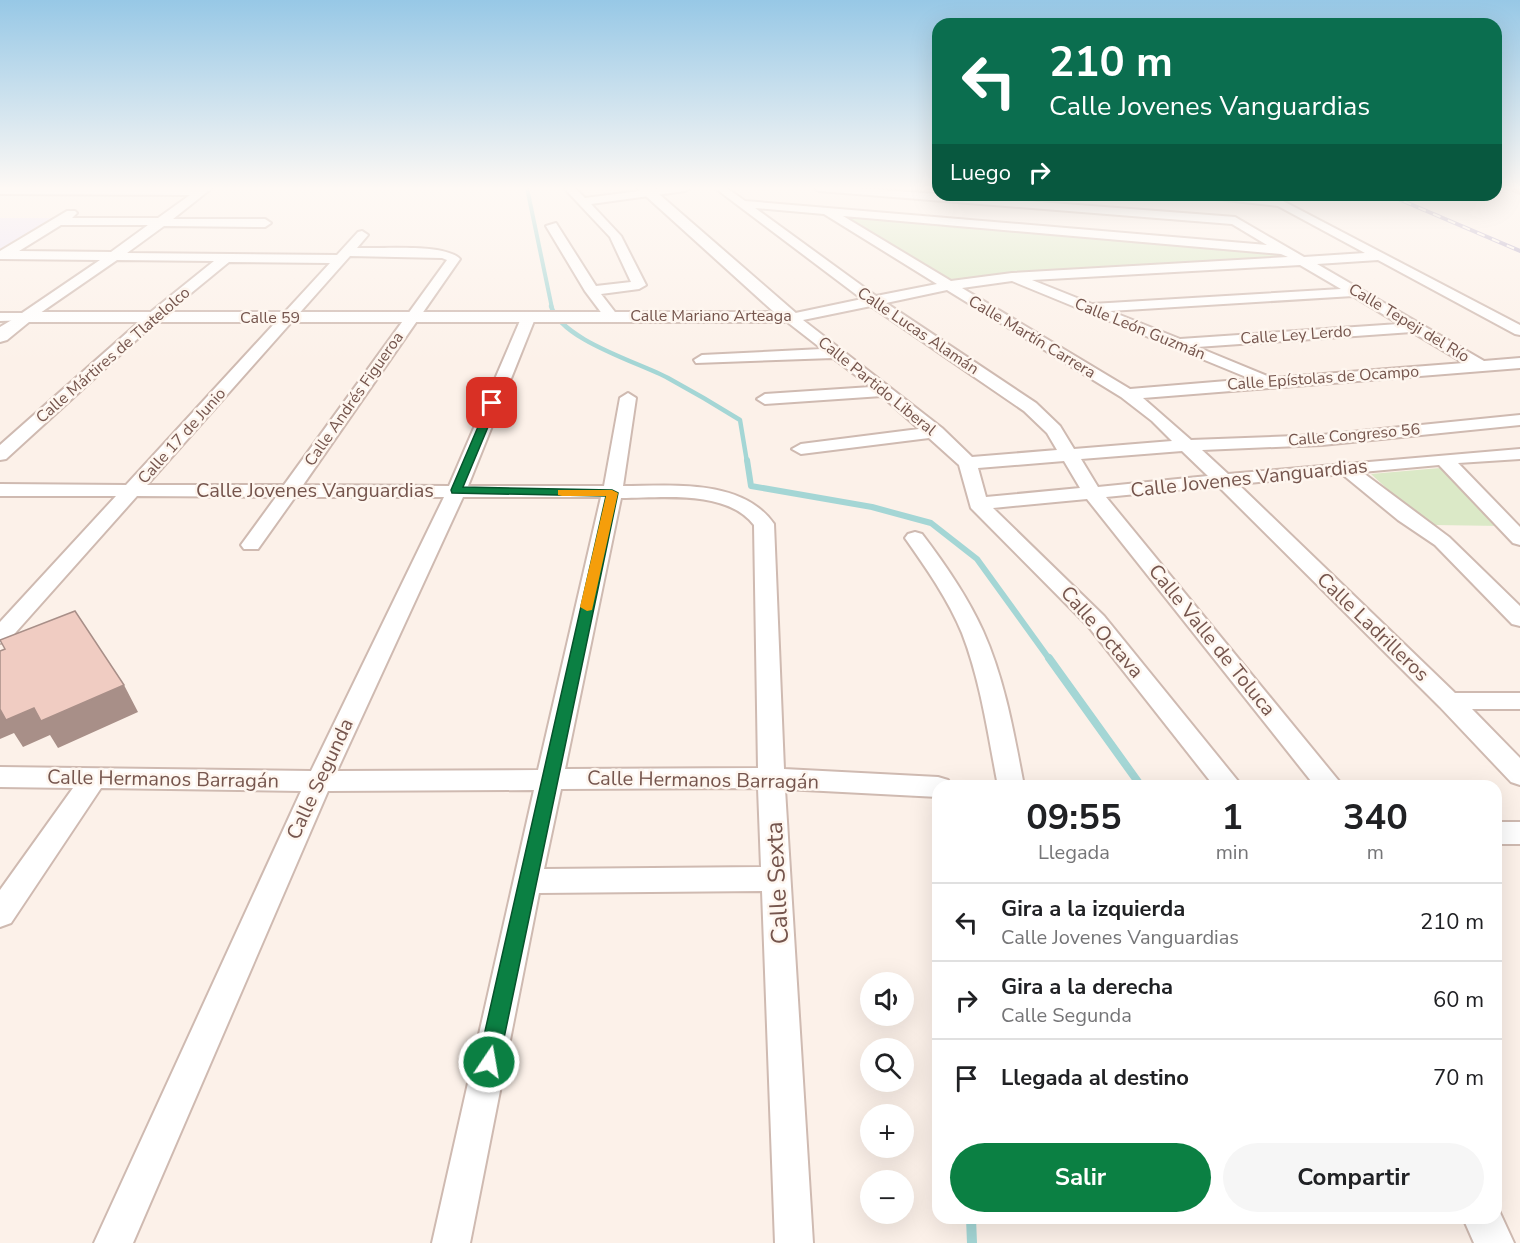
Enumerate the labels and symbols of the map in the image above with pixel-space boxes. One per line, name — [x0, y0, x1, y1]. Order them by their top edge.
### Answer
street label: Calle Tepeji del Río — [1344, 278, 1474, 368]
street label: Calle Mártires de Tlatelolco — [31, 282, 195, 428]
street label: Calle Lucas Alamán — [853, 282, 983, 380]
street label: Calle Martín Carrera — [964, 290, 1100, 384]
street label: Calle León Guzmán — [1071, 293, 1209, 365]
street label: Calle Mariano Arteaga — [630, 305, 792, 327]
street label: Calle 59 — [240, 307, 300, 329]
street label: Calle Ley Lerdo — [1240, 320, 1352, 350]
street label: Calle Andrés Figueroa — [299, 327, 409, 471]
street label: Calle Partido Liberal — [813, 331, 941, 441]
street label: Calle Epístolas de Ocampo — [1226, 360, 1420, 396]
pin — [466, 377, 517, 428]
street label: Calle 17 de Junio — [133, 383, 231, 489]
street label: Calle Congreso 56 — [1287, 418, 1421, 452]
street label: Calle Jovenes Vanguardias — [1129, 452, 1369, 504]
street label: Calle Jovenes Vanguardias — [196, 477, 434, 504]
street label: Calle Valle de Toluca — [1142, 558, 1282, 722]
street label: Calle Ladrilleros — [1311, 566, 1435, 688]
street label: Calle Octava — [1054, 580, 1150, 684]
street label: Calle Segunda — [280, 714, 360, 844]
street label: Calle Hermanos Barragán — [47, 763, 279, 795]
street label: Calle Hermanos Barragán — [587, 764, 819, 796]
street label: Calle Sexta — [758, 821, 796, 945]
position arrow — [457, 1030, 521, 1094]

